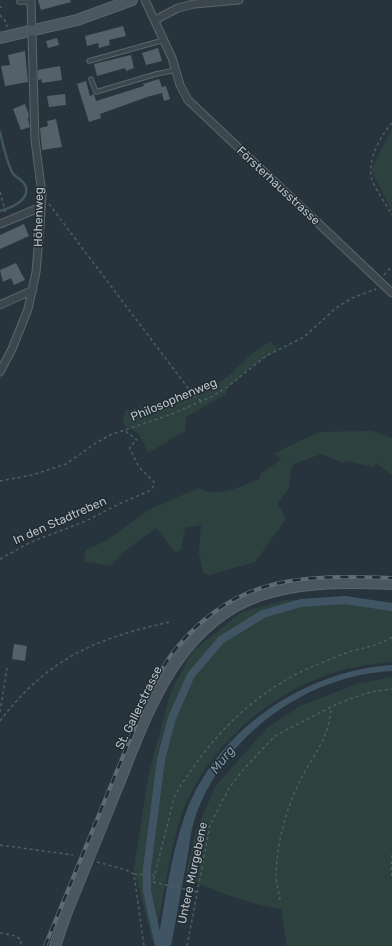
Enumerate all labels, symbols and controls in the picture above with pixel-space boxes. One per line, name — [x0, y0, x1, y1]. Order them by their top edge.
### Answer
street label: Försterhausstrasse — [233, 144, 323, 228]
street label: Höhenweg — [31, 187, 47, 247]
street label: Philosophenweg — [129, 375, 219, 425]
street label: In den Stadtreben — [11, 494, 109, 548]
street label: St. Gallerstrasse — [113, 664, 165, 752]
water label: Murg — [207, 743, 239, 777]
street label: Untere Murgebene — [175, 821, 211, 925]

